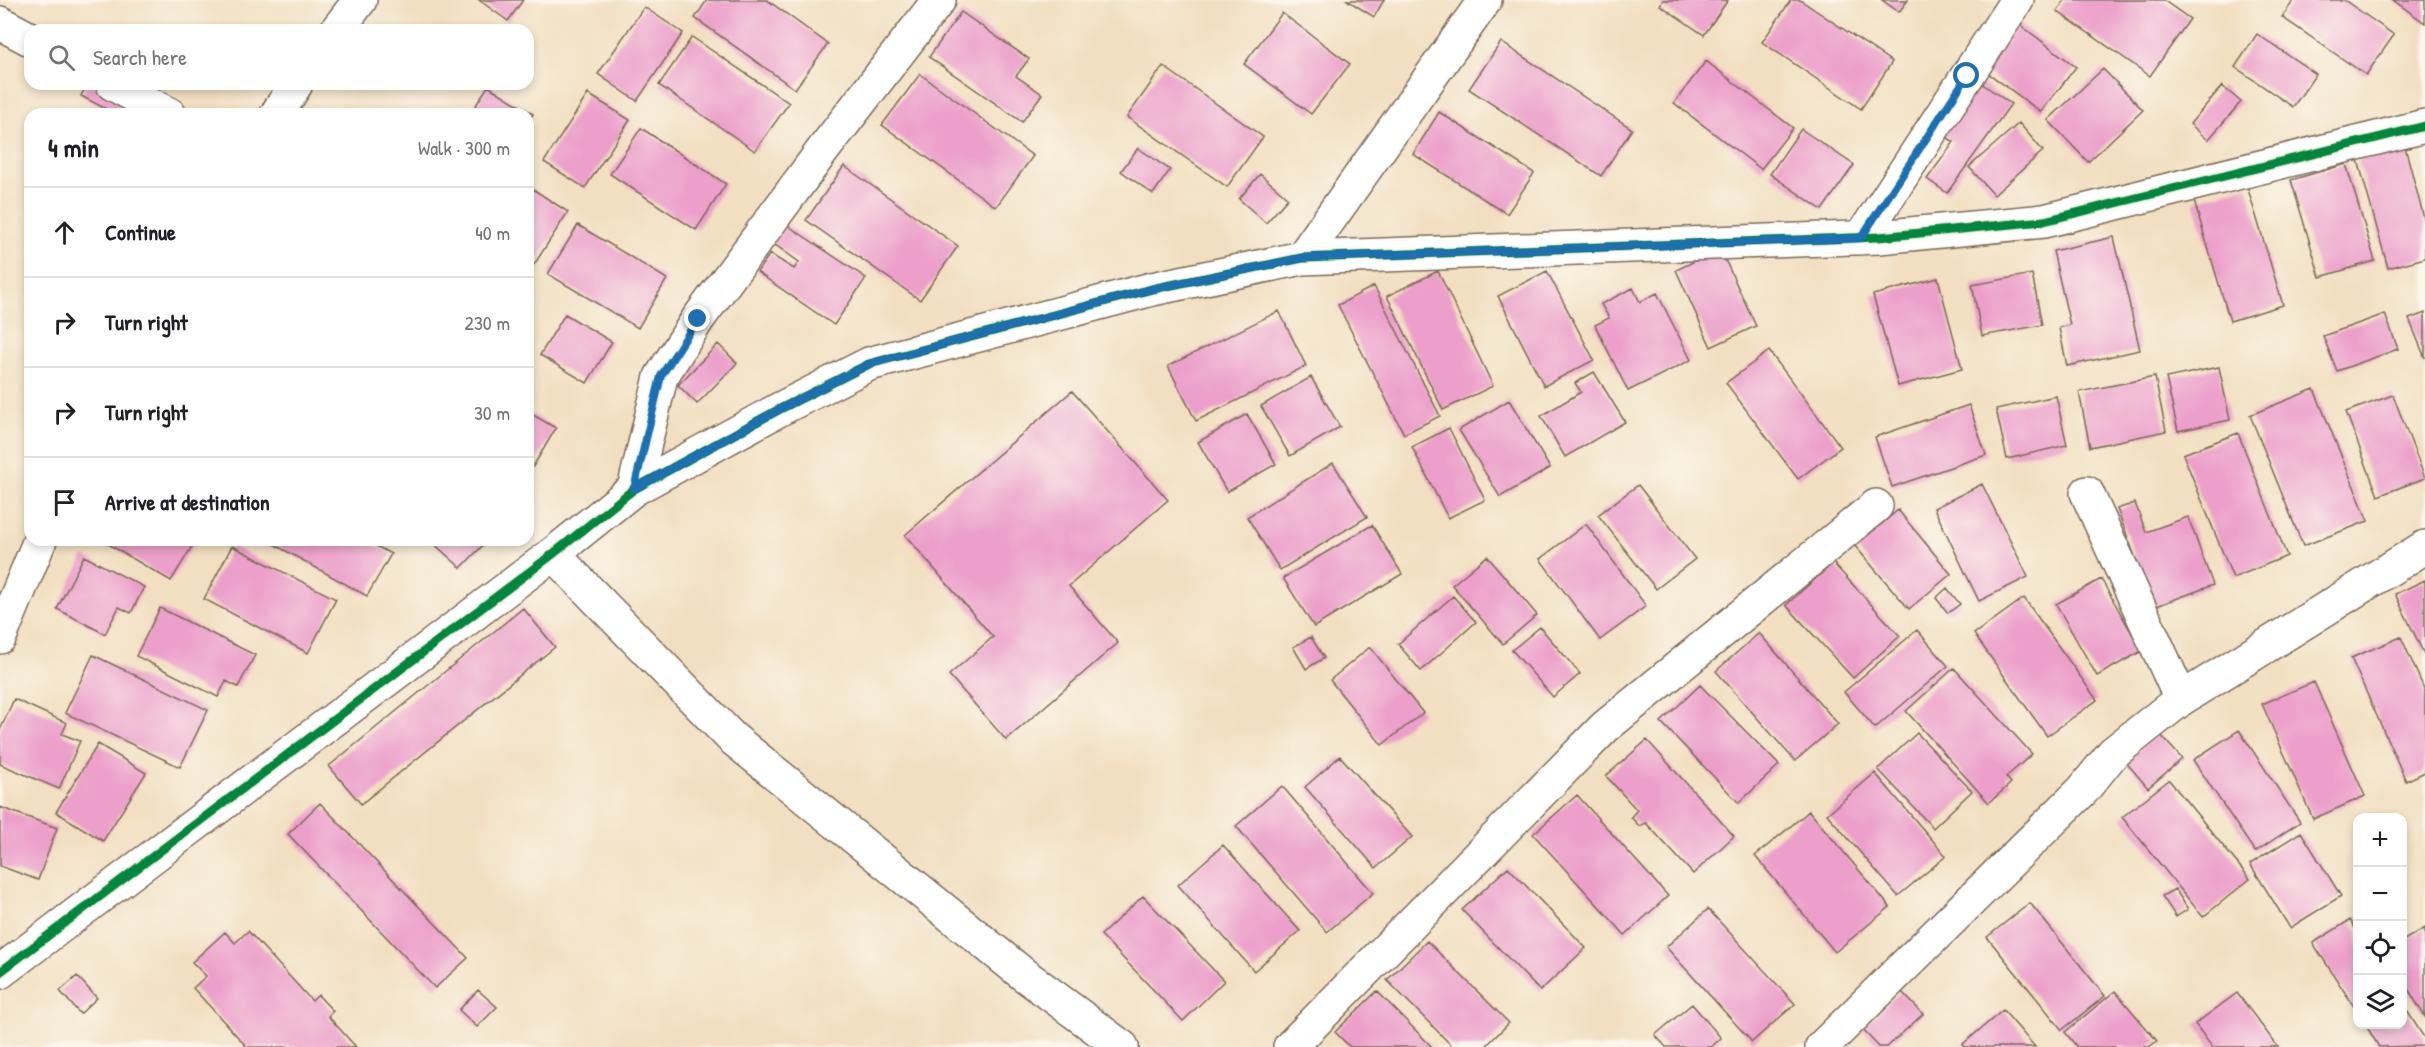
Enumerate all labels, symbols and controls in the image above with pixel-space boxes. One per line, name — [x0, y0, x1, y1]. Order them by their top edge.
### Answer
search box — [24, 24, 534, 90]
icon: search — [45, 41, 78, 74]
text: Search here — [93, 42, 187, 72]
route start — [1953, 62, 1979, 88]
text: 4 min — [48, 130, 99, 165]
text: Walk · 300 m — [418, 134, 510, 161]
icon: ahead — [48, 216, 81, 249]
text: Continue — [105, 217, 176, 247]
text: 40 m — [475, 219, 510, 246]
route end — [684, 305, 710, 331]
icon: right — [48, 306, 81, 339]
text: Turn right — [105, 307, 188, 337]
text: 230 m — [465, 309, 510, 336]
icon: right — [48, 396, 81, 429]
text: Turn right — [105, 397, 188, 427]
text: 30 m — [474, 399, 510, 426]
icon: arrive — [48, 486, 81, 519]
text: Arrive at destination — [105, 487, 270, 517]
map controls — [2353, 813, 2407, 1029]
button: + — [2353, 813, 2407, 867]
button: − — [2353, 867, 2407, 921]
button: locate — [2353, 921, 2407, 975]
button: layers — [2353, 975, 2407, 1029]

